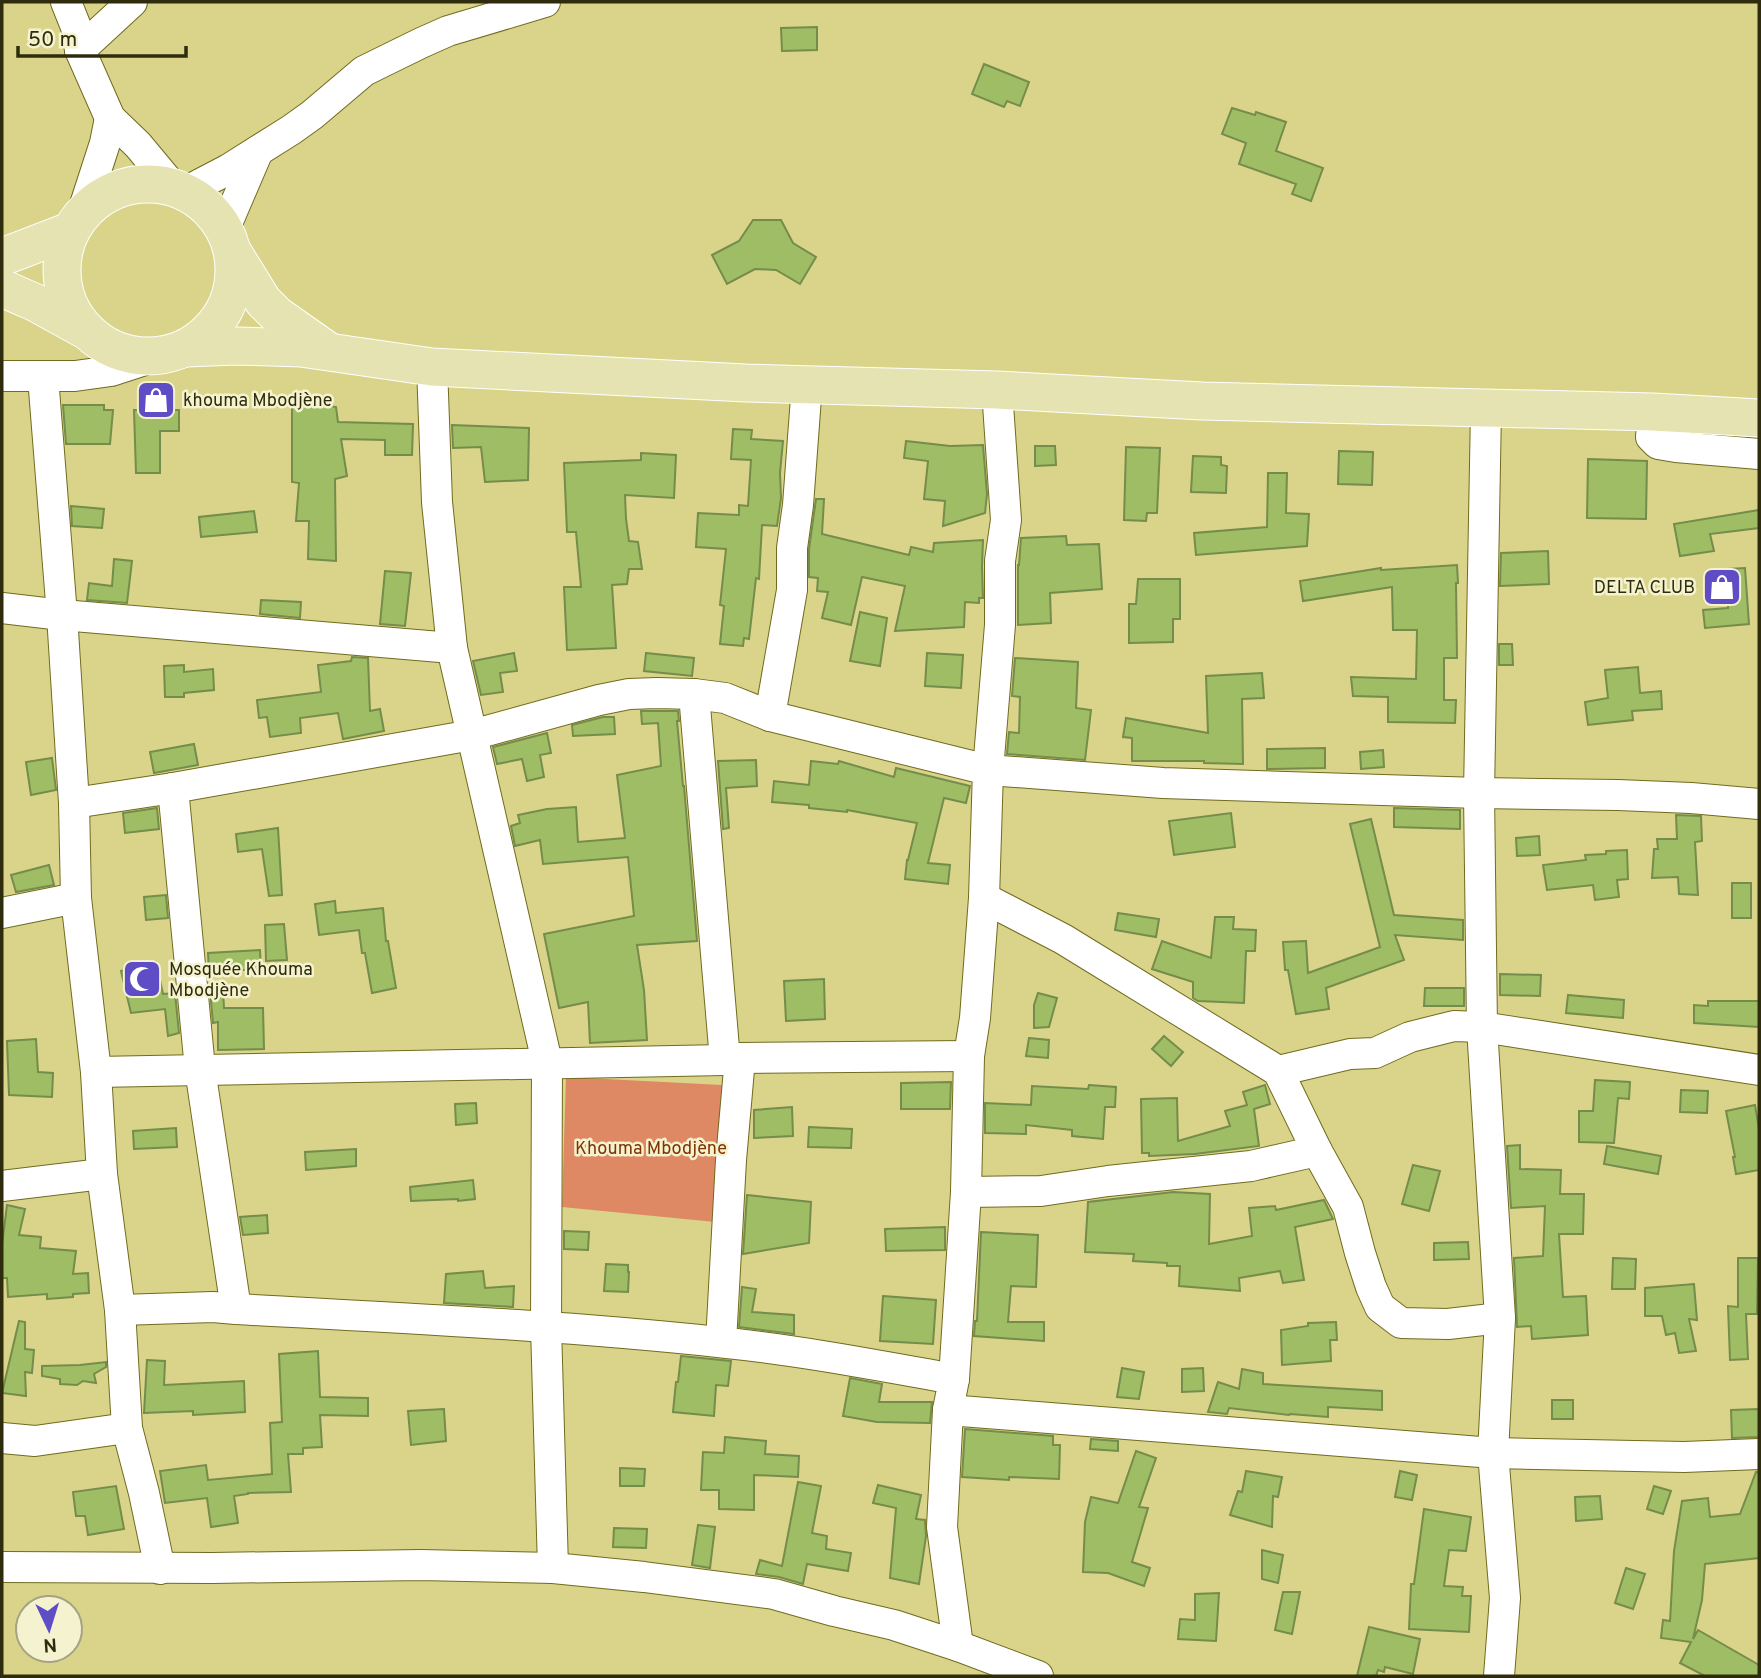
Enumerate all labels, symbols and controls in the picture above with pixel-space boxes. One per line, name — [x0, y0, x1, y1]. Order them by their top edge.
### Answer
scale bar — [18, 14, 186, 58]
text: 50 m — [28, 27, 77, 54]
shop icon: khouma Mbodjène — [135, 379, 177, 421]
place label: khouma Mbodjène — [183, 390, 333, 413]
shop icon: DELTA CLUB — [1701, 566, 1743, 608]
place label: DELTA CLUB — [1594, 577, 1695, 600]
mosque icon: Mosquée Khouma Mbodjène — [121, 958, 163, 1000]
place label: Mosquée Khouma Mbodjène — [169, 959, 313, 1003]
park label: Khouma Mbodjène — [575, 1138, 727, 1161]
north arrow — [14, 1594, 84, 1664]
text: N — [42, 1632, 58, 1656]

